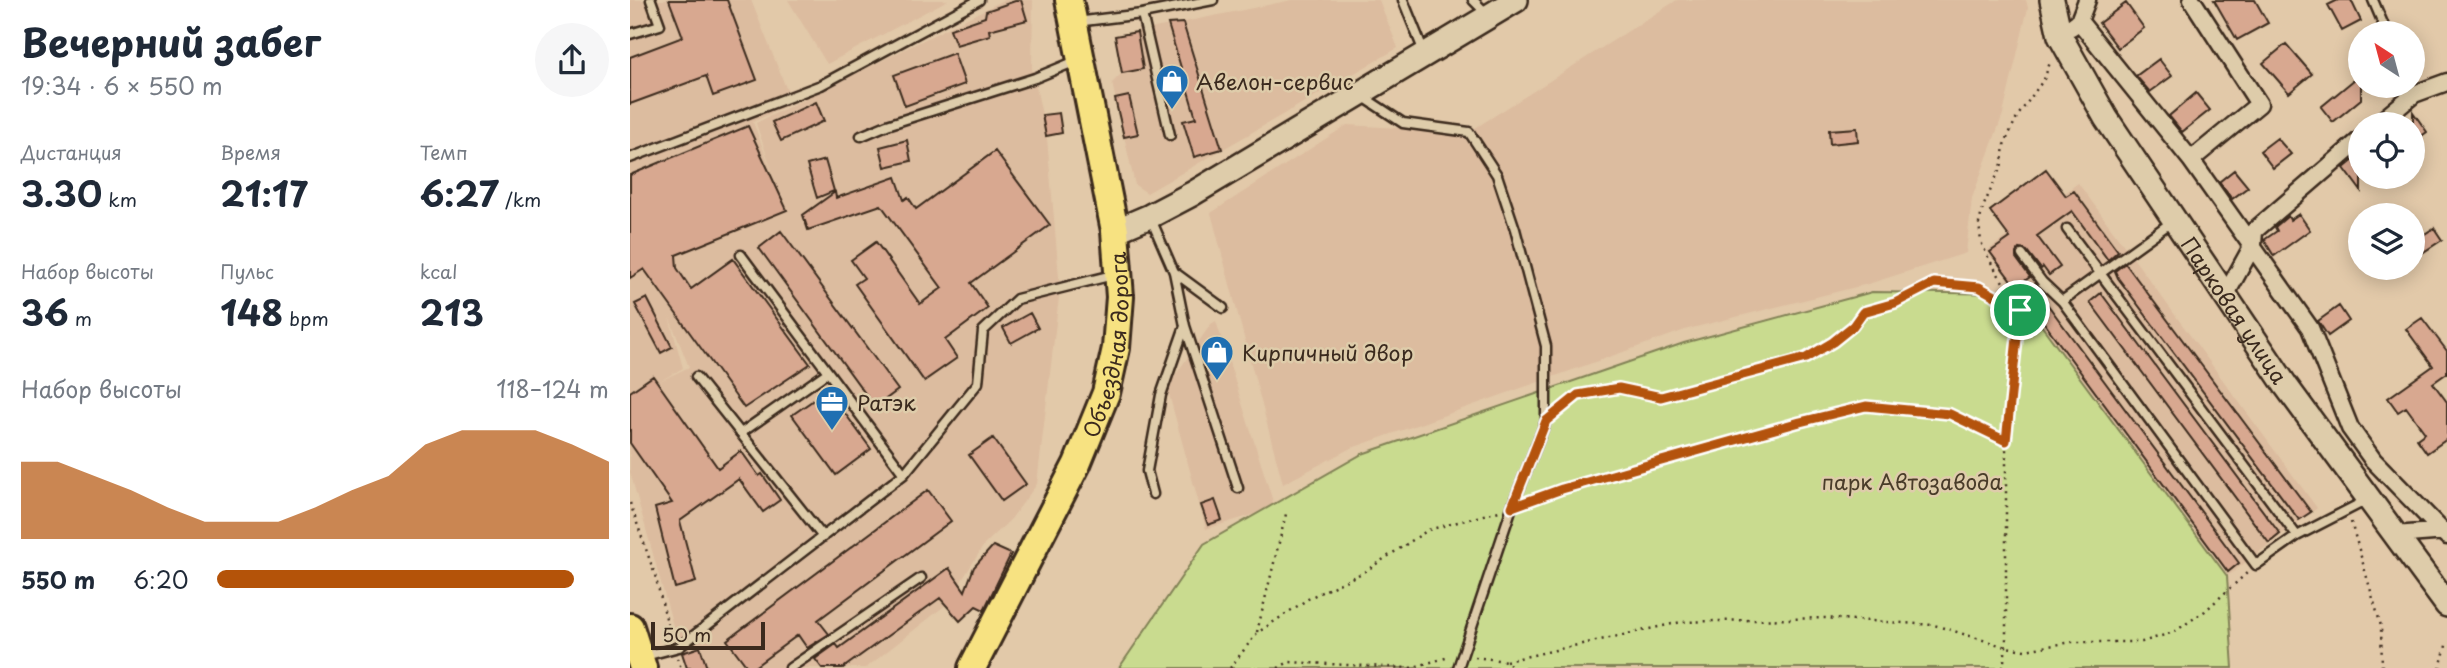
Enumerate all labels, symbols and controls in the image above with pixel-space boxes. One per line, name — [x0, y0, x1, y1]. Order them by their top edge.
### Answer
text: Вечерний забег — [21, 13, 321, 70]
north arrow — [2348, 21, 2426, 98]
map controls — [2348, 21, 2425, 280]
button: share — [535, 23, 609, 97]
shop icon: Авелон-сервис — [1153, 62, 1191, 111]
place label: Авелон-сервис — [1196, 65, 1354, 97]
text: 19:34 · 6 × 550 m — [21, 68, 223, 103]
button: locate — [2348, 112, 2425, 189]
text: Дистанция — [21, 138, 122, 166]
text: Время — [220, 138, 281, 166]
text: Темп — [420, 138, 468, 166]
text: 3.30 — [21, 166, 102, 219]
text: 21:17 — [220, 166, 308, 219]
text: 6:27 — [420, 166, 499, 219]
text: km — [102, 185, 137, 213]
text: /km — [499, 185, 541, 213]
button: layers — [2348, 203, 2425, 280]
street label: Парковая улица — [2174, 230, 2296, 390]
street label: Объездная дорога — [1074, 251, 1136, 442]
text: Набор высоты — [21, 257, 154, 285]
text: Пульс — [220, 257, 274, 285]
text: kcal — [420, 257, 458, 285]
pin — [1990, 280, 2050, 340]
text: 36 — [21, 285, 69, 338]
text: 148 — [220, 285, 283, 338]
text: 213 — [420, 285, 484, 338]
icon: arrive — [2001, 291, 2039, 329]
text: m — [69, 304, 92, 332]
text: bpm — [283, 304, 329, 332]
shop icon: Кирпичный двор — [1198, 333, 1236, 382]
place label: Кирпичный двор — [1242, 336, 1413, 368]
text: Набор высоты — [21, 371, 182, 406]
text: 118–124 m — [496, 371, 609, 406]
office icon: Ратэк — [813, 383, 851, 432]
place label: Ратэк — [857, 386, 916, 418]
park label: парк Автозавода — [1821, 465, 2003, 497]
text: 550 m — [21, 562, 95, 597]
text: 6:20 — [133, 562, 189, 597]
scale bar — [651, 619, 765, 651]
text: 50 m — [662, 620, 711, 648]

